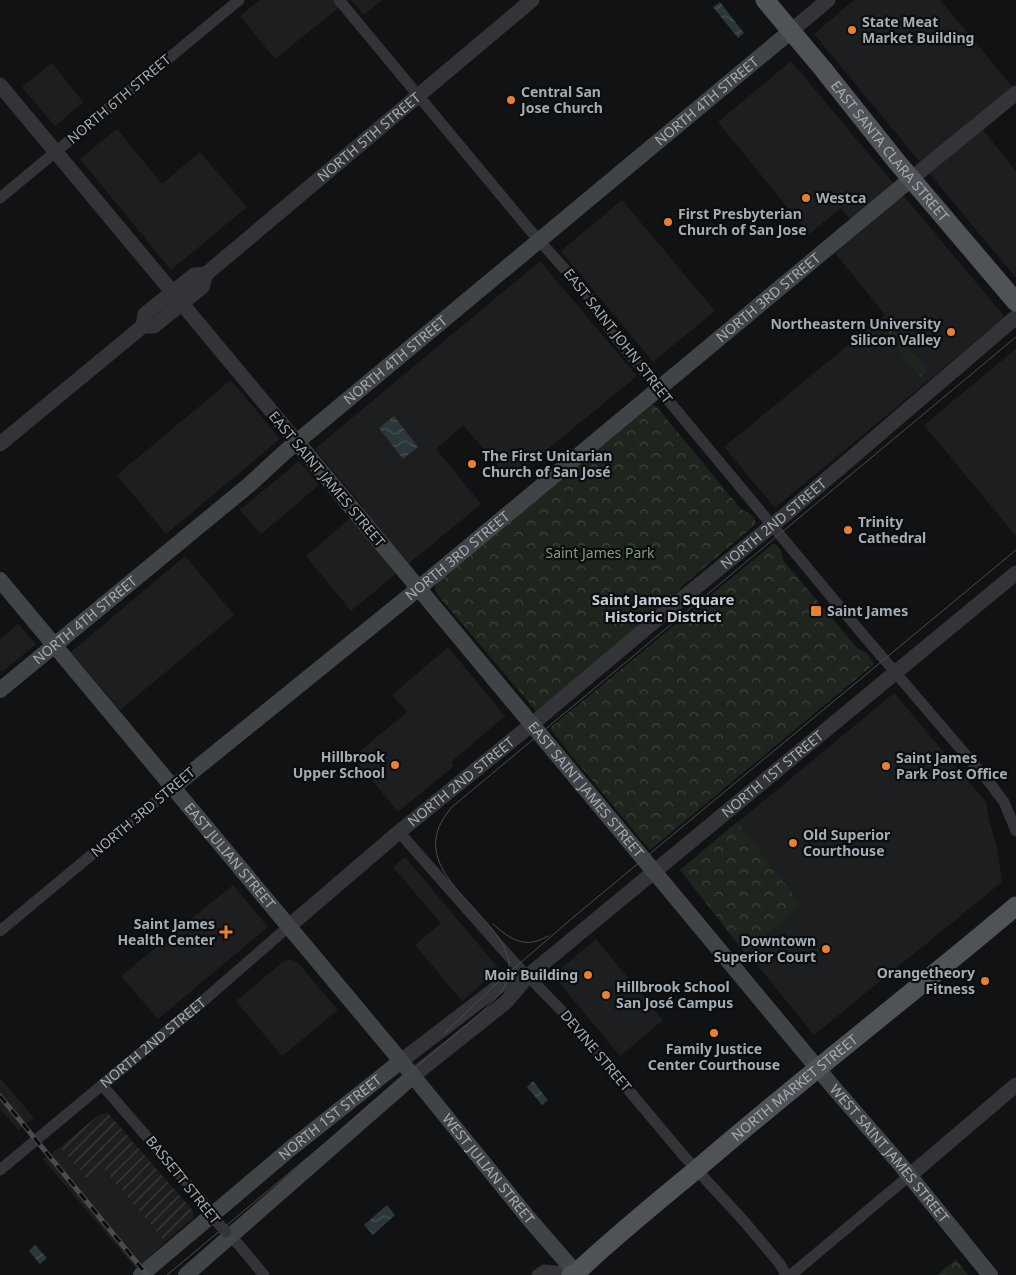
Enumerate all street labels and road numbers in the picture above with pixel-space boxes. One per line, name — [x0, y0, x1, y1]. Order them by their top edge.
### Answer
street label: NORTH 6TH STREET — [63, 50, 175, 147]
street label: NORTH 4TH STREET — [651, 52, 762, 149]
street label: EAST SANTA CLARA STREET — [827, 77, 954, 225]
street label: NORTH 5TH STREET — [313, 88, 424, 186]
street label: NORTH 3RD STREET — [712, 248, 824, 346]
street label: EAST SAINT JOHN STREET — [560, 264, 677, 407]
street label: NORTH 4TH STREET — [339, 311, 451, 408]
street label: EAST SAINT JAMES STREET — [265, 407, 390, 551]
street label: NORTH 2ND STREET — [716, 474, 830, 573]
street label: NORTH 3RD STREET — [401, 506, 514, 604]
street label: NORTH 4TH STREET — [29, 571, 141, 668]
street label: EAST SAINT JAMES STREET — [524, 717, 649, 861]
street label: NORTH 1ST STREET — [717, 726, 827, 821]
street label: NORTH 2ND STREET — [403, 732, 518, 830]
street label: NORTH 3RD STREET — [87, 762, 199, 861]
street label: EAST JULIAN STREET — [180, 798, 280, 913]
street label: NORTH 2ND STREET — [96, 993, 210, 1092]
street label: DEVINE STREET — [557, 1006, 636, 1096]
street label: NORTH MARKET STREET — [727, 1030, 861, 1145]
street label: NORTH 1ST STREET — [274, 1070, 385, 1164]
street label: WEST SAINT JAMES STREET — [826, 1080, 954, 1227]
street label: WEST JULIAN STREET — [438, 1109, 539, 1228]
street label: BASSETT STREET — [142, 1132, 225, 1228]

